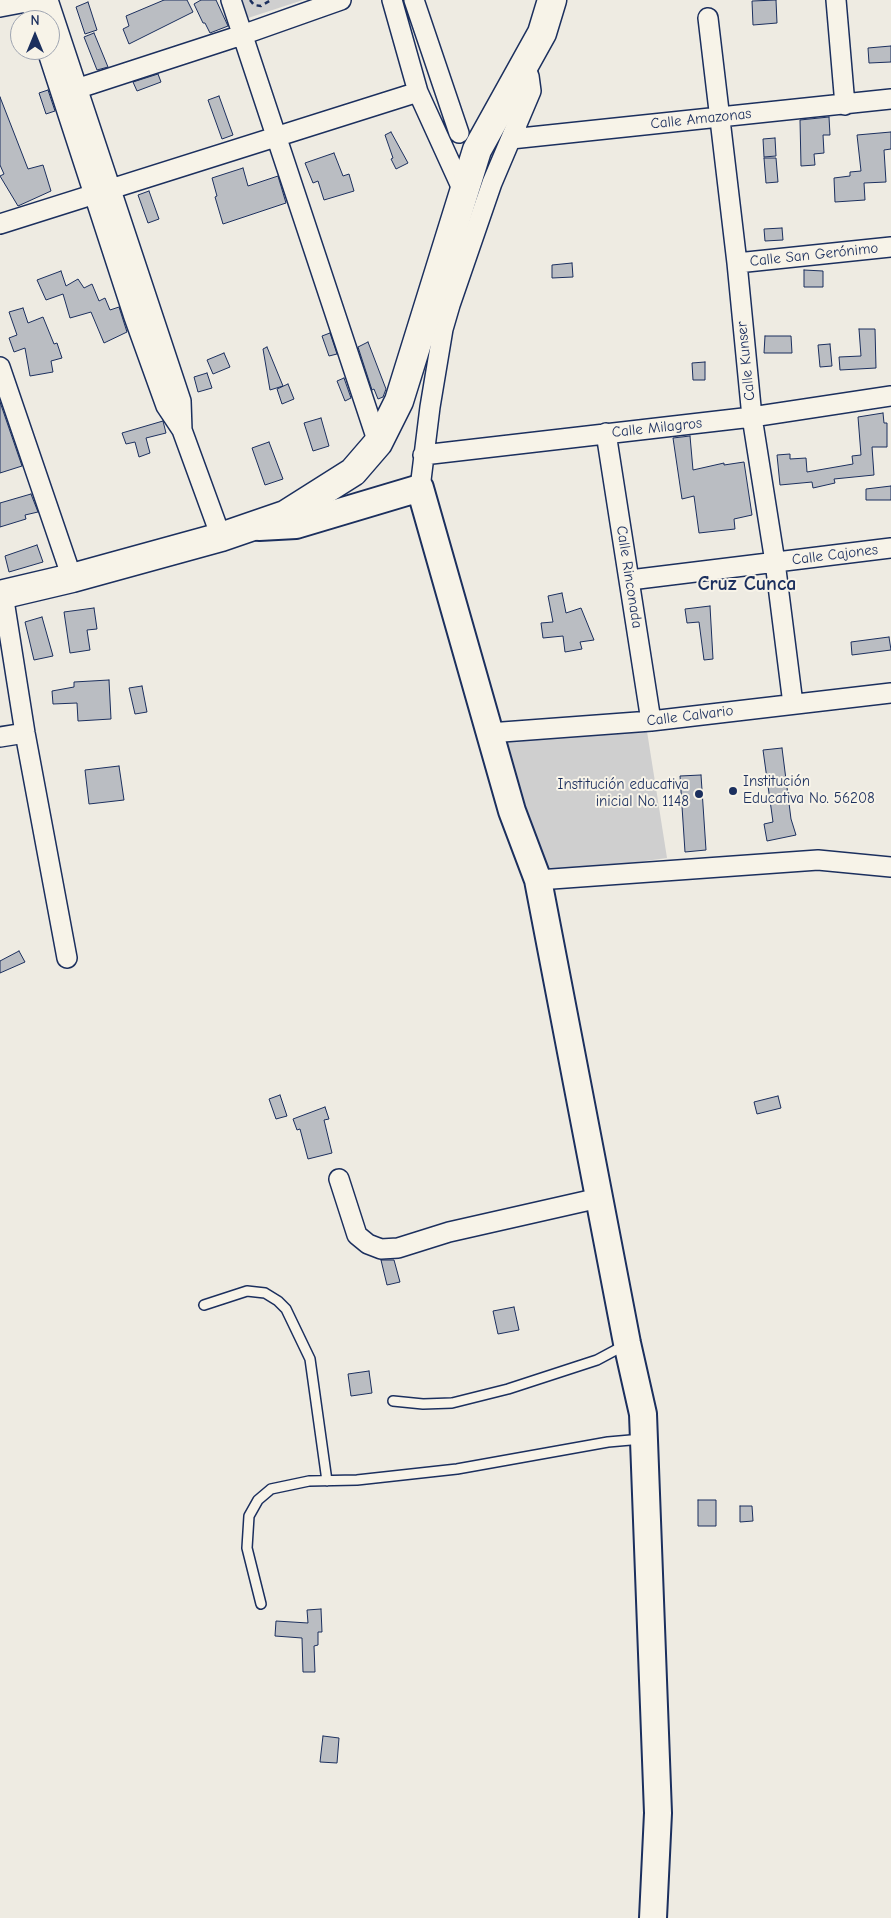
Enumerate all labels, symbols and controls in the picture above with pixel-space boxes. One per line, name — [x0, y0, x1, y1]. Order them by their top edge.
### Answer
north arrow — [10, 10, 60, 60]
text: N — [30, 12, 40, 29]
street label: Calle Amazonas — [650, 105, 752, 133]
street label: Calle San Gerónimo — [749, 239, 879, 271]
street label: Calle Kunser — [733, 320, 759, 402]
street label: Calle Milagros — [611, 414, 703, 442]
street label: Calle Rinconada — [612, 524, 646, 630]
street label: Calle Cajones — [791, 541, 879, 569]
district label: Cruz Cunca — [698, 572, 796, 596]
street label: Calle Calvario — [646, 702, 734, 730]
place label: Institución Educativa No. 56208 — [743, 773, 875, 808]
place label: Institución educativa inicial No. 1148 — [558, 776, 689, 811]
marker: Institución Educativa No. 56208 — [727, 785, 739, 797]
marker: Institución educativa inicial No. 1148 — [693, 788, 705, 800]

